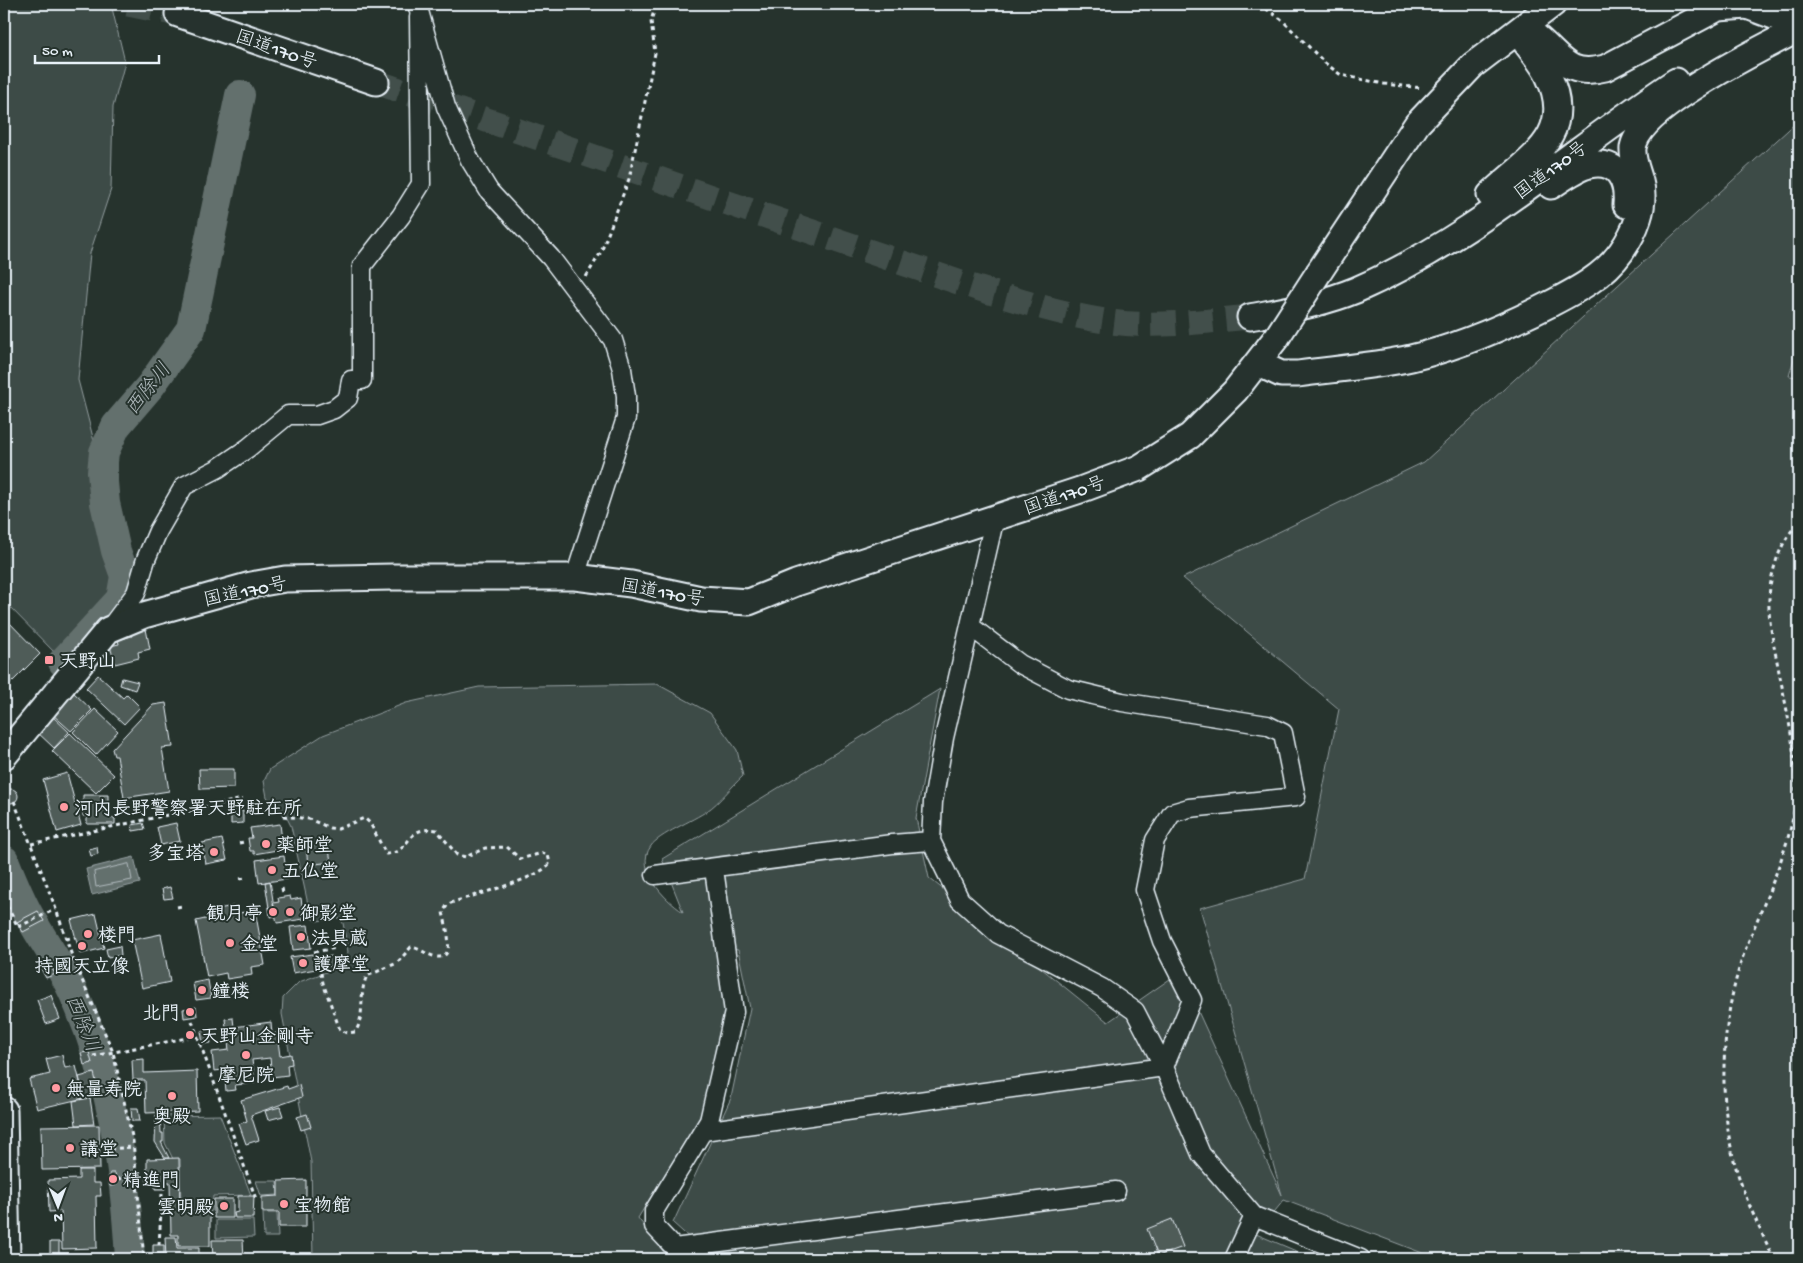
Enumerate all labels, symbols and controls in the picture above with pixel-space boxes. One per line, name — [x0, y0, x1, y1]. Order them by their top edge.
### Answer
street label: 国道170号 — [232, 26, 320, 76]
scale bar — [35, 32, 159, 64]
text: 50 m — [42, 43, 73, 61]
street label: 国道170号 — [1510, 137, 1593, 206]
water label: 西除川 — [121, 359, 177, 421]
street label: 国道170号 — [1021, 472, 1109, 522]
street label: 国道170号 — [201, 572, 290, 614]
street label: 国道170号 — [618, 575, 707, 613]
place label: 天野山 — [59, 652, 116, 675]
marker: 天野山 — [43, 654, 55, 666]
place label: 河内長野警察署天野駐在所 — [74, 798, 302, 822]
marker: 河内長野警察署天野駐在所 — [58, 801, 70, 813]
place label: 薬師堂 — [276, 835, 333, 859]
marker: 薬師堂 — [260, 838, 272, 850]
place label: 多宝塔 — [147, 843, 204, 867]
marker: 多宝塔 — [208, 846, 220, 858]
place label: 五仏堂 — [282, 861, 339, 885]
marker: 五仏堂 — [266, 864, 278, 876]
place label: 観月亭 — [206, 903, 263, 927]
place label: 御影堂 — [300, 903, 357, 927]
marker: 観月亭 — [267, 906, 279, 918]
marker: 御影堂 — [284, 906, 296, 918]
place label: 楼門 — [98, 925, 136, 949]
marker: 楼門 — [82, 928, 94, 940]
place label: 法具蔵 — [311, 928, 368, 952]
marker: 法具蔵 — [295, 931, 307, 943]
place label: 金堂 — [240, 934, 278, 958]
marker: 金堂 — [224, 937, 236, 949]
marker: 持國天立像 — [76, 940, 88, 952]
place label: 護摩堂 — [313, 954, 370, 978]
place label: 持國天立像 — [34, 956, 130, 980]
marker: 護摩堂 — [297, 957, 309, 969]
place label: 鐘楼 — [212, 981, 250, 1005]
marker: 鐘楼 — [196, 984, 208, 996]
water label: 西除川 — [59, 992, 104, 1056]
place label: 北門 — [142, 1004, 180, 1027]
marker: 北門 — [184, 1006, 196, 1018]
place label: 天野山金剛寺 — [200, 1026, 314, 1050]
marker: 天野山金剛寺 — [184, 1029, 196, 1041]
marker: 摩尼院 — [240, 1049, 252, 1061]
place label: 摩尼院 — [217, 1065, 275, 1089]
place label: 無量寿院 — [66, 1079, 142, 1103]
marker: 無量寿院 — [50, 1082, 62, 1094]
marker: 奥殿 — [166, 1090, 178, 1102]
place label: 奥殿 — [153, 1106, 191, 1130]
place label: 講堂 — [80, 1139, 118, 1163]
marker: 講堂 — [64, 1142, 76, 1154]
place label: 精進門 — [123, 1170, 180, 1194]
marker: 精進門 — [107, 1173, 119, 1185]
north arrow — [32, 1180, 82, 1230]
place label: 宝物館 — [294, 1195, 351, 1219]
place label: 雲明殿 — [157, 1197, 214, 1221]
marker: 宝物館 — [278, 1198, 290, 1210]
marker: 雲明殿 — [218, 1200, 230, 1212]
text: N — [53, 1208, 63, 1225]

